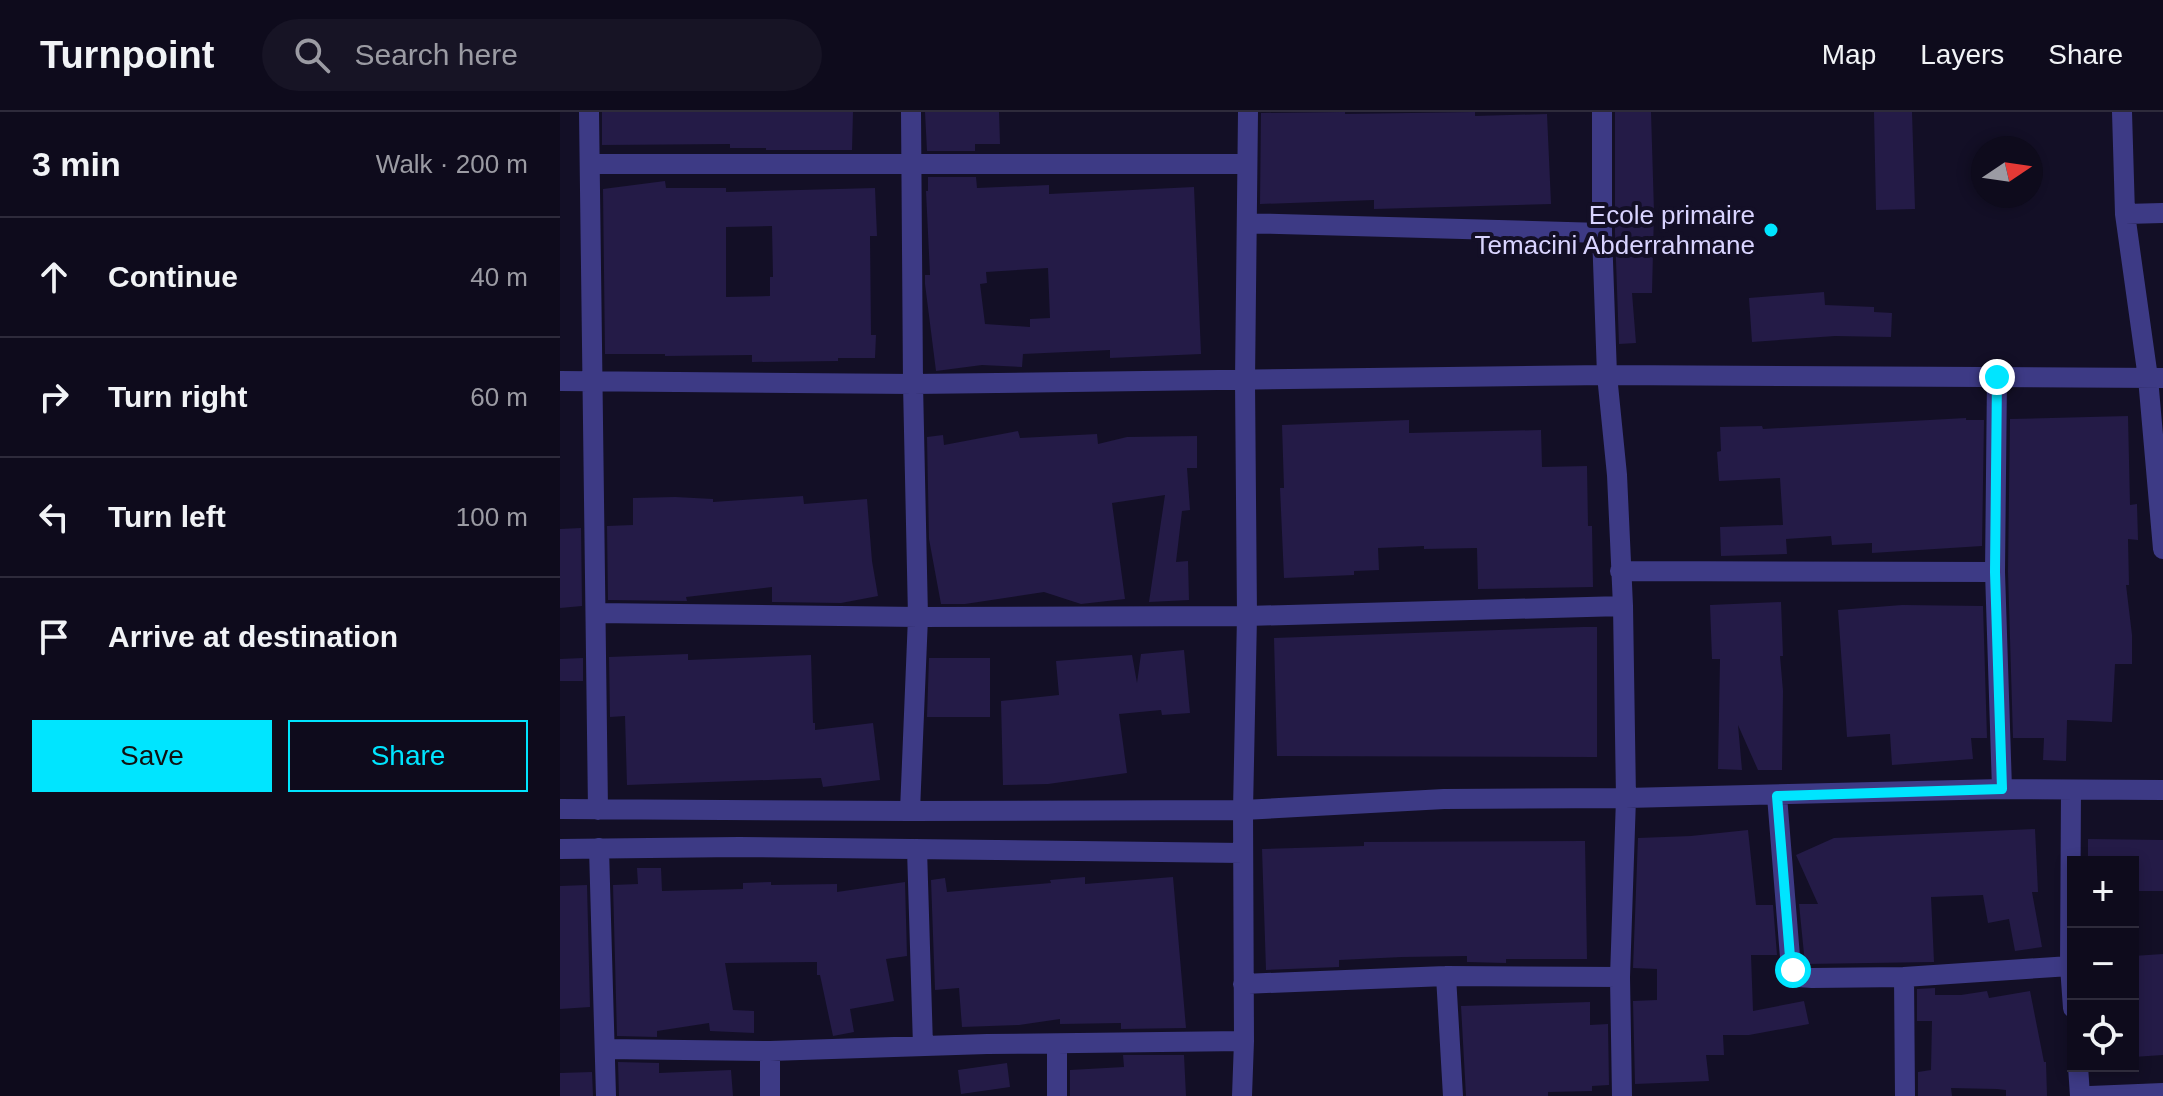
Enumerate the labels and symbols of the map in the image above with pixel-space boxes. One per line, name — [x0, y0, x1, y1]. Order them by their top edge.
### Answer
north arrow — [1971, 136, 2043, 208]
place label: Ecole primaire Temacini Abderrahmane — [1475, 200, 1755, 260]
marker: Ecole primaire Temacini Abderrahmane — [1762, 221, 1780, 239]
route end — [1979, 359, 2015, 395]
route start — [1775, 952, 1811, 988]

